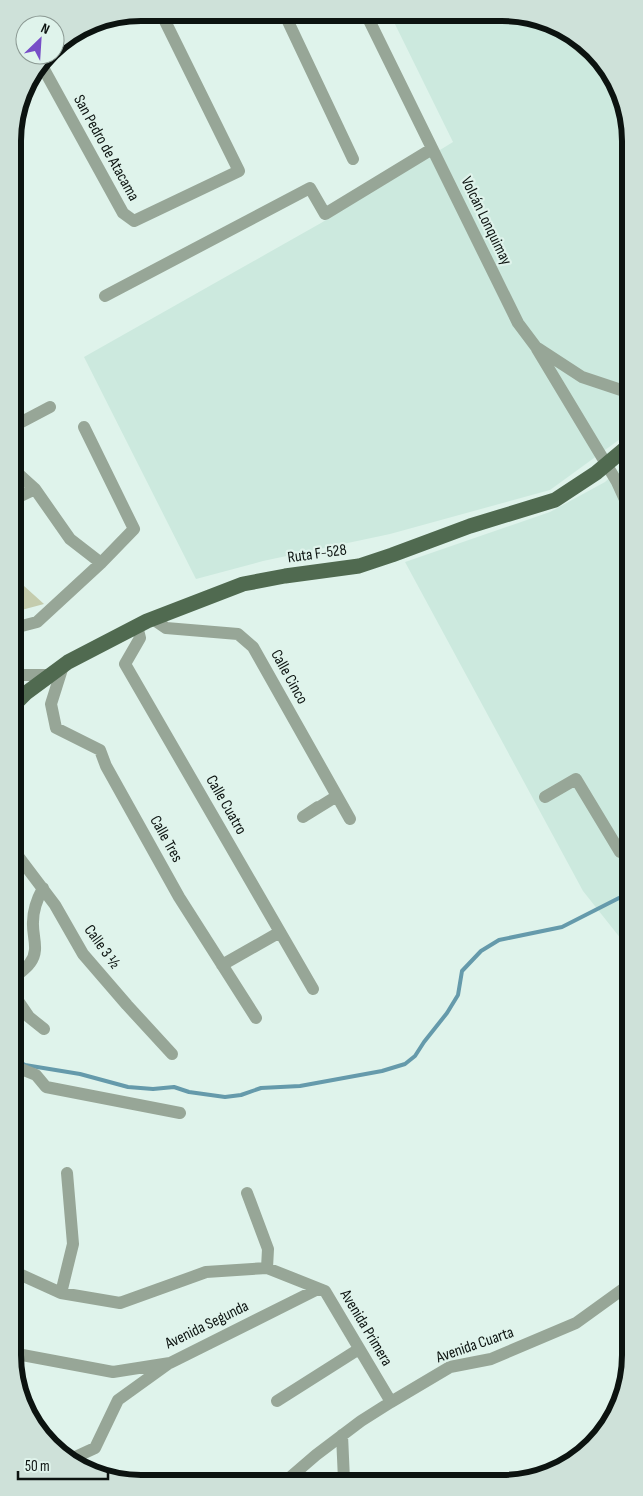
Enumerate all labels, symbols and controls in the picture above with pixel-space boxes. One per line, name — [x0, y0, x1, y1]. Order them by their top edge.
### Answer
north arrow — [15, 15, 65, 65]
text: N — [38, 19, 52, 38]
street label: San Pedro de Atacama — [69, 92, 143, 204]
street label: Volcán Lonquimay — [456, 174, 516, 268]
street label: Ruta F-528 — [286, 540, 348, 568]
street label: Calle Cinco — [266, 647, 312, 707]
street label: Calle Cuatro — [202, 772, 250, 838]
street label: Calle Tres — [145, 812, 187, 866]
street label: Calle 3 ½ — [80, 921, 124, 973]
street label: Avenida Primera — [335, 1285, 396, 1370]
street label: Avenida Segunda — [161, 1297, 252, 1354]
street label: Avenida Cuarta — [433, 1323, 516, 1367]
scale bar — [18, 1448, 108, 1480]
text: 50 m — [25, 1457, 50, 1476]

